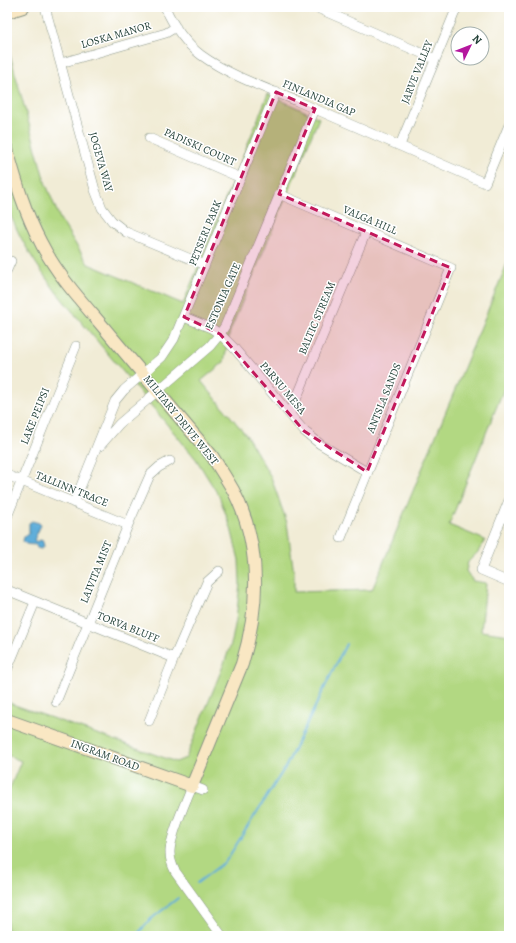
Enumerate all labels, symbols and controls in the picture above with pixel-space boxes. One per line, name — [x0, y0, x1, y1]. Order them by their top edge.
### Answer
street label: LOSKA MANOR — [79, 18, 153, 52]
north arrow — [450, 26, 490, 66]
text: N — [469, 31, 485, 48]
street label: JARVE VALLEY — [397, 37, 437, 106]
street label: FINLANDIA GAP — [280, 76, 358, 120]
street label: PADISKI COURT — [162, 124, 238, 170]
street label: JOGEVA WAY — [85, 130, 117, 195]
street label: PETSERI PARK — [185, 198, 225, 268]
street label: VALGA HILL — [340, 201, 400, 238]
street label: ESTONIA GATE — [201, 260, 245, 332]
street label: BALTIC STREAM — [295, 279, 339, 357]
street label: PARNU MESA — [256, 358, 310, 418]
street label: ANTSLA SANDS — [363, 361, 405, 436]
street label: MILITARY DRIVE WEST — [140, 372, 222, 468]
street label: LAKE PEIPSI — [17, 385, 53, 447]
street label: TALLINN TRACE — [33, 468, 111, 510]
street label: LAIVITA MIST — [77, 539, 115, 605]
street label: TORVA BLUFF — [95, 608, 162, 646]
street label: INGRAM ROAD — [69, 736, 142, 774]

